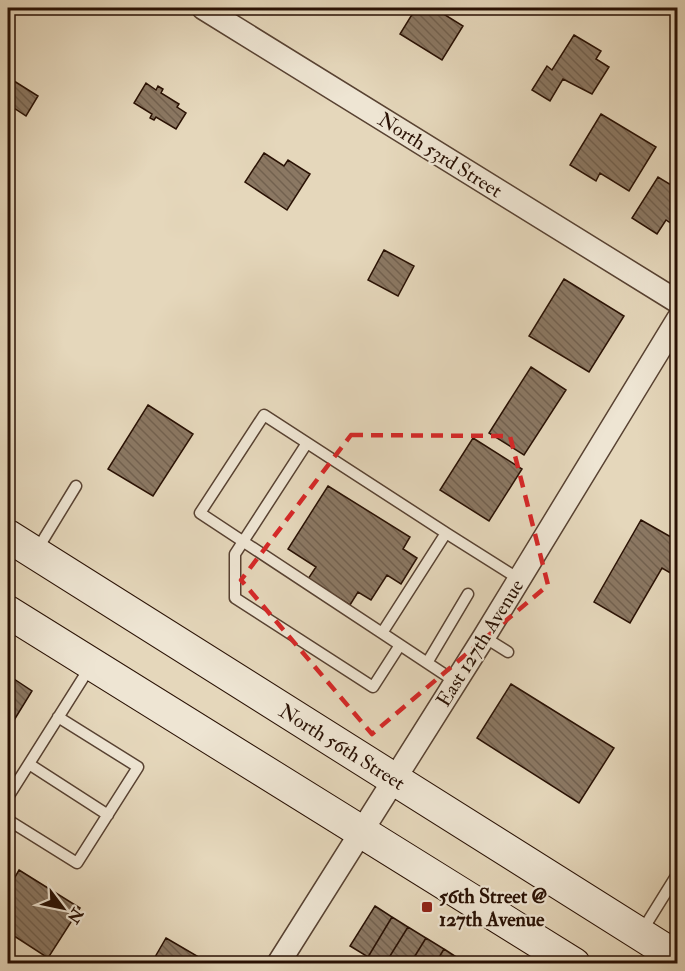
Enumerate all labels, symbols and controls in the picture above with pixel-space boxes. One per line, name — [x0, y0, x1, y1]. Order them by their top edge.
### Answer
street label: North 53rd Street — [373, 107, 507, 203]
street label: East 127th Avenue — [431, 575, 529, 711]
street label: North 56th Street — [274, 698, 410, 796]
north arrow — [33, 878, 93, 938]
place label: 56th Street @ 127th Avenue — [439, 884, 547, 932]
marker: 56th Street @ 127th Avenue — [420, 900, 434, 914]
text: N — [62, 903, 88, 927]

